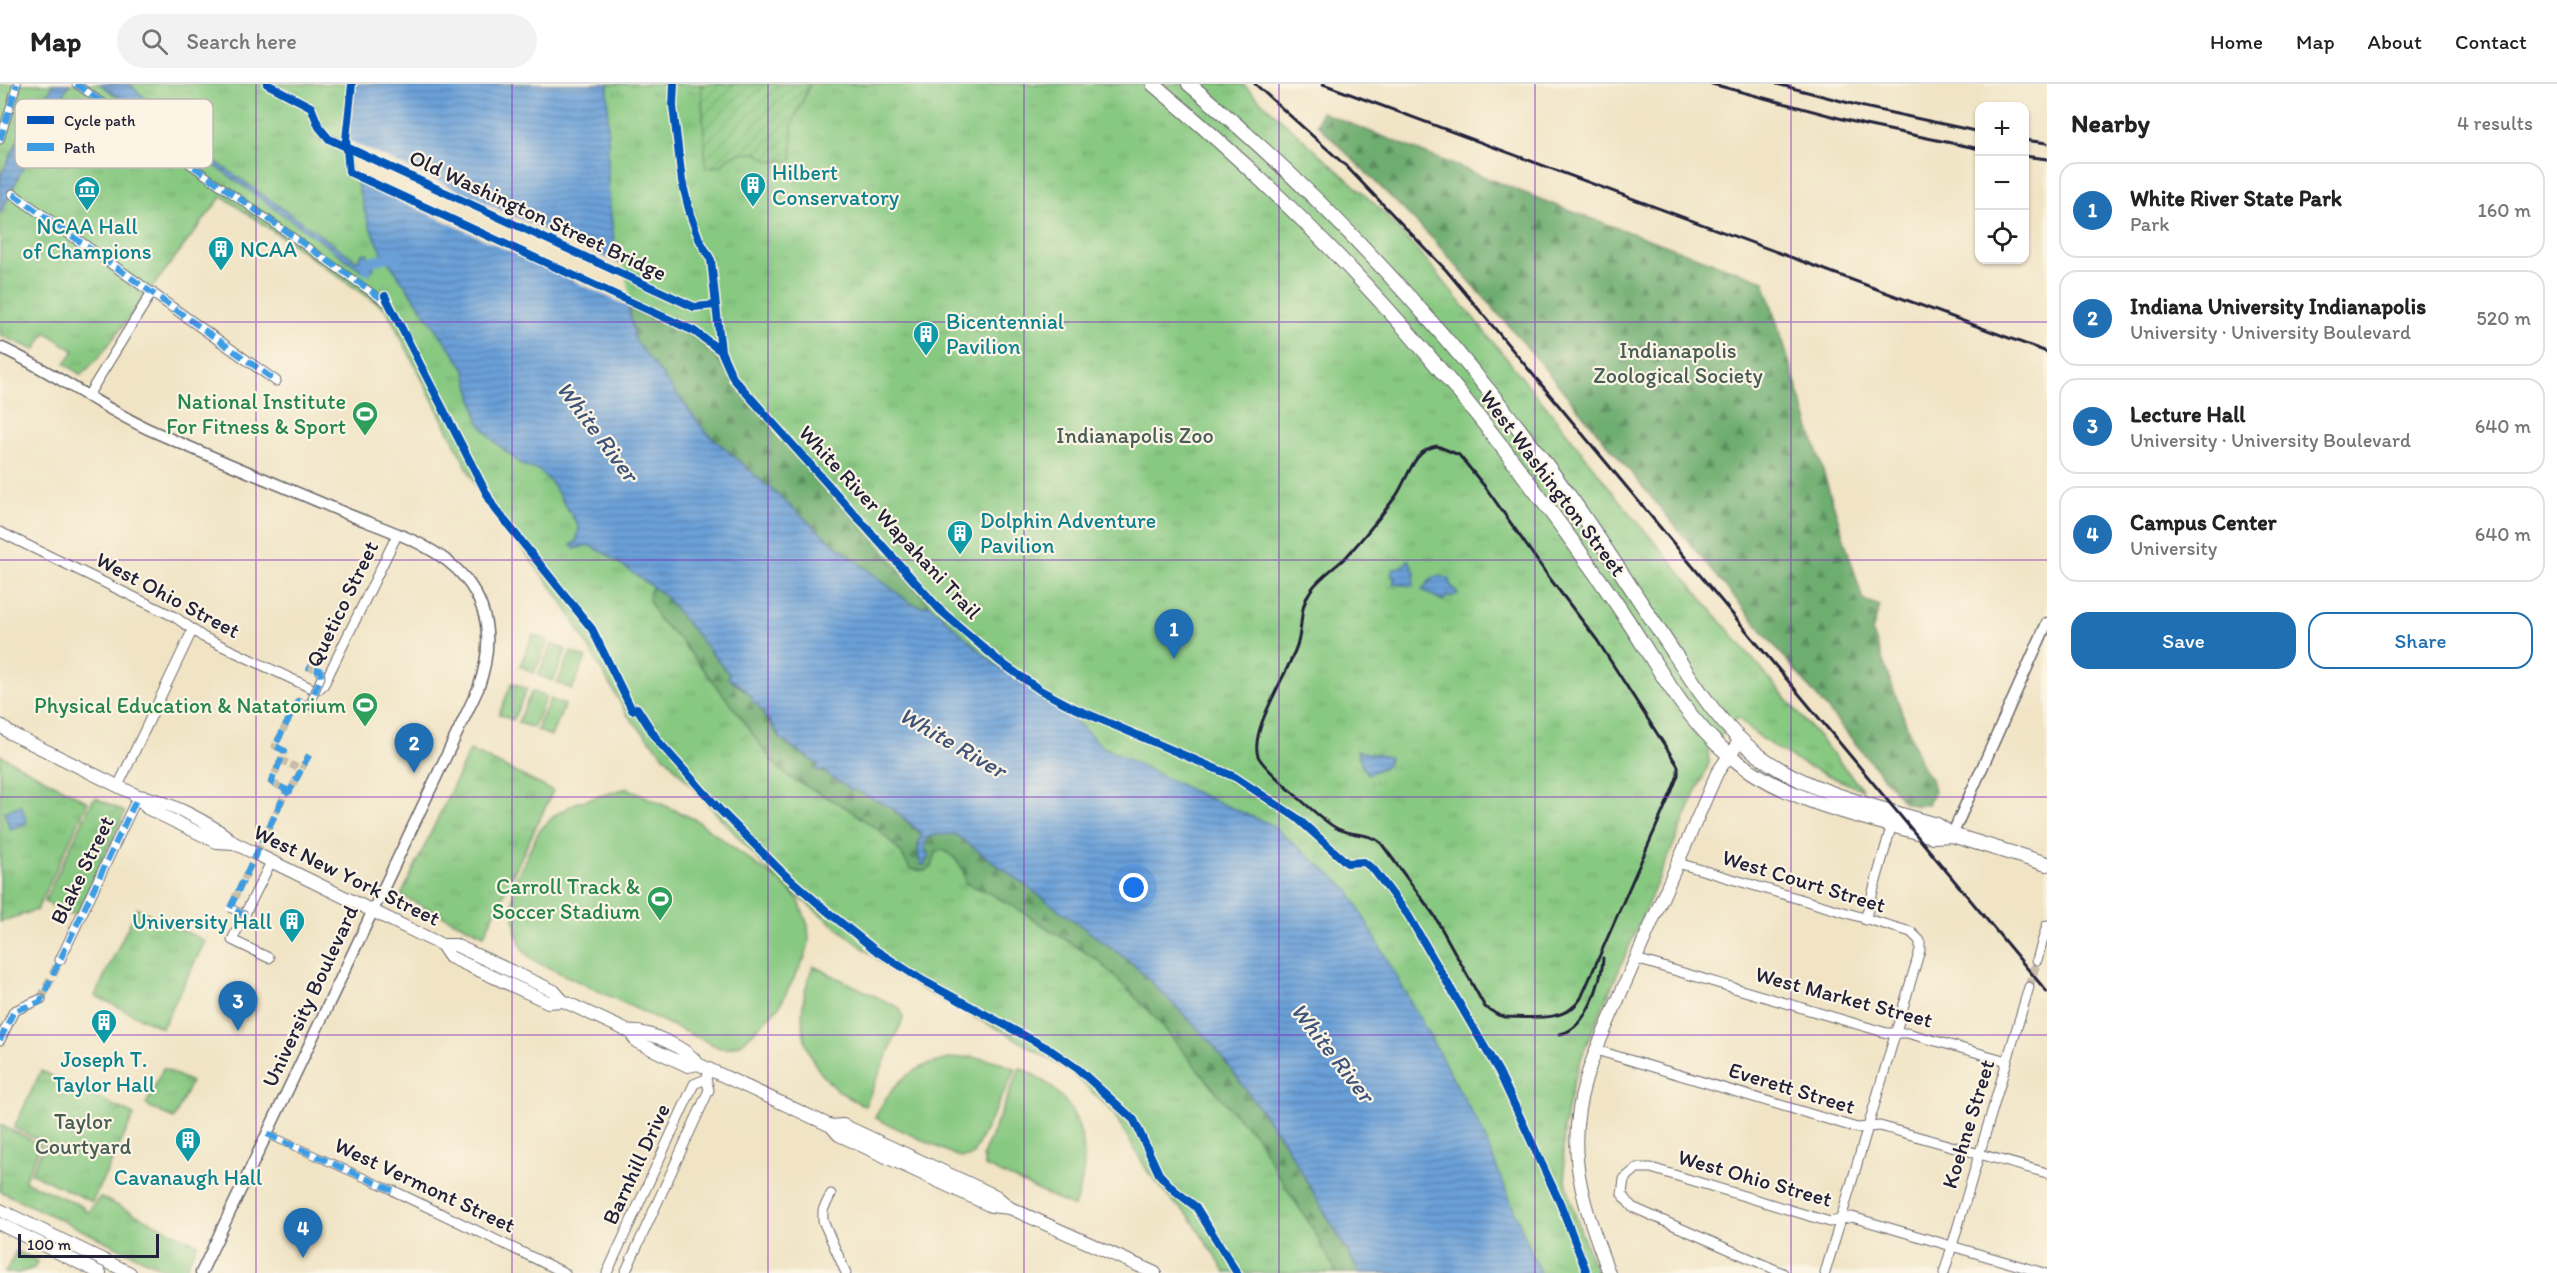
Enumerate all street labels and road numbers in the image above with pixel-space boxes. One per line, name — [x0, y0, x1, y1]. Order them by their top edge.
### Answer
street label: Old Washington Street Bridge — [405, 143, 671, 287]
street label: West Washington Street — [1474, 384, 1632, 582]
street label: White River Wapahani Trail — [793, 419, 987, 625]
street label: Quetico Street — [300, 536, 384, 672]
street label: West Ohio Street — [91, 546, 245, 644]
street label: Blake Street — [44, 811, 120, 929]
street label: West New York Street — [249, 818, 445, 932]
street label: West Court Street — [1719, 843, 1889, 919]
street label: University Boulevard — [256, 901, 364, 1091]
street label: West Market Street — [1752, 960, 1936, 1034]
street label: Everett Street — [1726, 1056, 1858, 1120]
street label: Koehne Street — [1936, 1056, 2000, 1192]
street label: Barnhill Drive — [596, 1099, 676, 1229]
street label: West Vermont Street — [330, 1131, 520, 1239]
street label: West Ohio Street — [1675, 1143, 1835, 1213]

